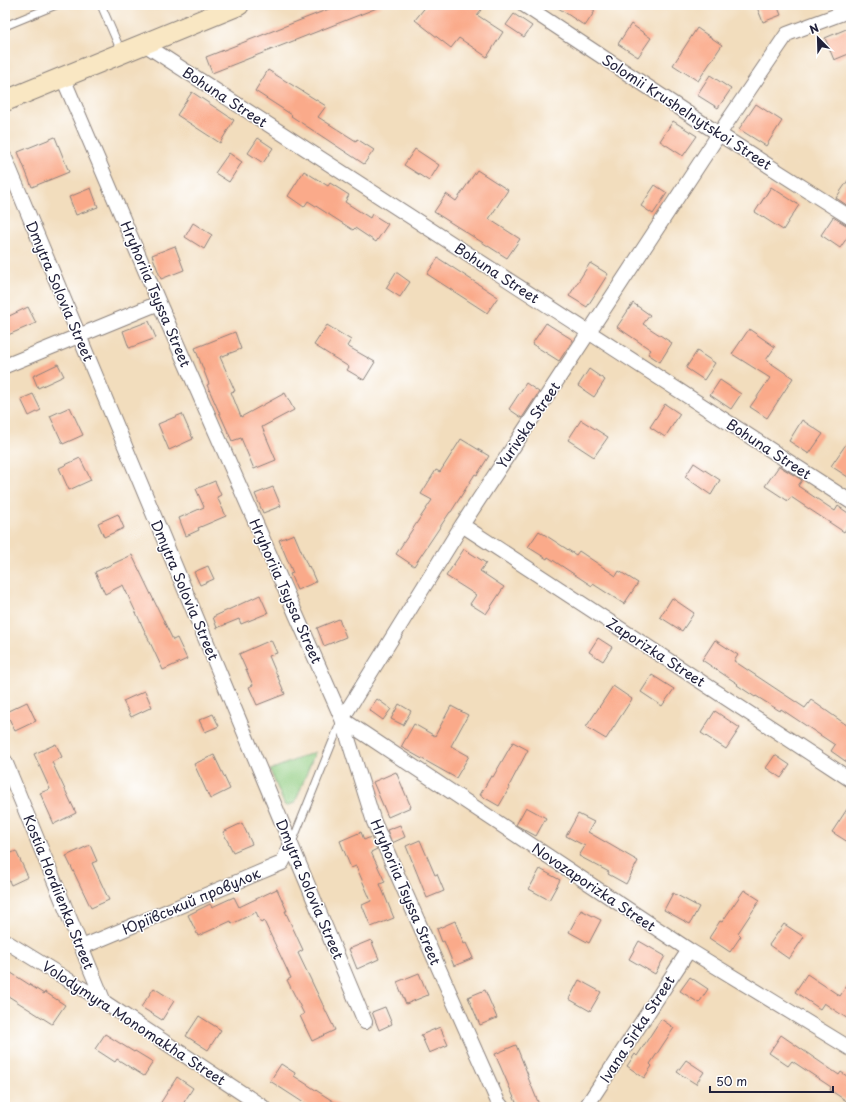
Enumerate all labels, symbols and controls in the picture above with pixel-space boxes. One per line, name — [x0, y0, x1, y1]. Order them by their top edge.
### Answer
north arrow — [798, 18, 838, 58]
text: N — [807, 19, 821, 38]
street label: Solomii Krushelnytskoi Street — [598, 49, 776, 175]
street label: Bohuna Street — [178, 62, 272, 132]
street label: Dmytra Solovia Street — [21, 217, 99, 365]
street label: Hryhoriia Tsyssa Street — [116, 218, 196, 371]
street label: Bohuna Street — [450, 238, 544, 308]
street label: Yurivska Street — [491, 378, 565, 472]
street label: Bohuna Street — [722, 414, 816, 484]
street label: Hryhoriia Tsyssa Street — [245, 515, 328, 667]
street label: Dmytra Solovia Street — [146, 516, 224, 664]
street label: Zaporizka Street — [603, 612, 710, 692]
street label: Kostia Hordiienka Street — [18, 812, 100, 973]
street label: Dmytra Solovia Street — [271, 815, 349, 963]
street label: Hryhoriia Tsyssa Street — [366, 816, 446, 969]
street label: Novozaporizka Street — [528, 838, 660, 936]
street label: Юріївський провулок — [119, 862, 264, 940]
street label: Volodymyra Monomakha Street — [38, 956, 230, 1090]
street label: Ivana Sirka Street — [594, 971, 680, 1087]
scale bar — [710, 1068, 833, 1094]
text: 50 m — [716, 1072, 747, 1090]

